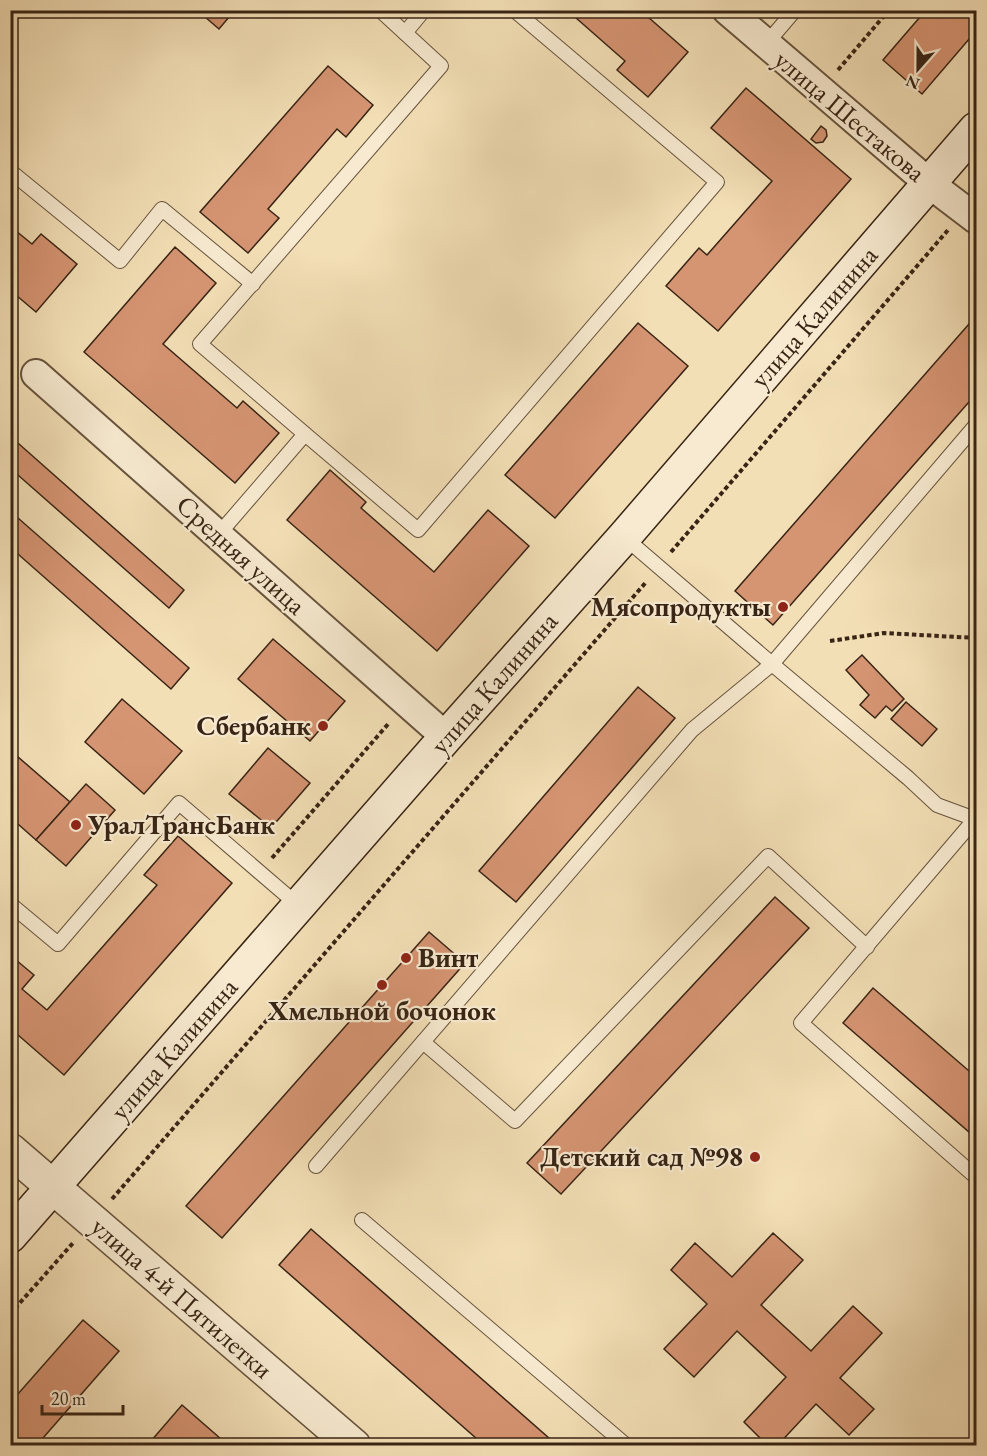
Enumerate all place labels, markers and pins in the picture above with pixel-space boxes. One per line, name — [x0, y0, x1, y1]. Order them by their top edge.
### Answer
place label: Мясопродукты — [591, 589, 771, 624]
marker: Мясопродукты — [776, 600, 790, 614]
place label: Сбербанк — [196, 708, 311, 743]
marker: Сбербанк — [316, 719, 330, 733]
place label: УралТрансБанк — [87, 807, 275, 842]
marker: УралТрансБанк — [69, 818, 83, 832]
place label: Винт — [418, 940, 479, 975]
marker: Винт — [399, 951, 413, 965]
marker: Хмельной бочонок — [375, 978, 389, 992]
place label: Хмельной бочонок — [267, 993, 496, 1028]
place label: Детский сад №98 — [540, 1139, 743, 1174]
marker: Детский сад №98 — [748, 1150, 762, 1164]

